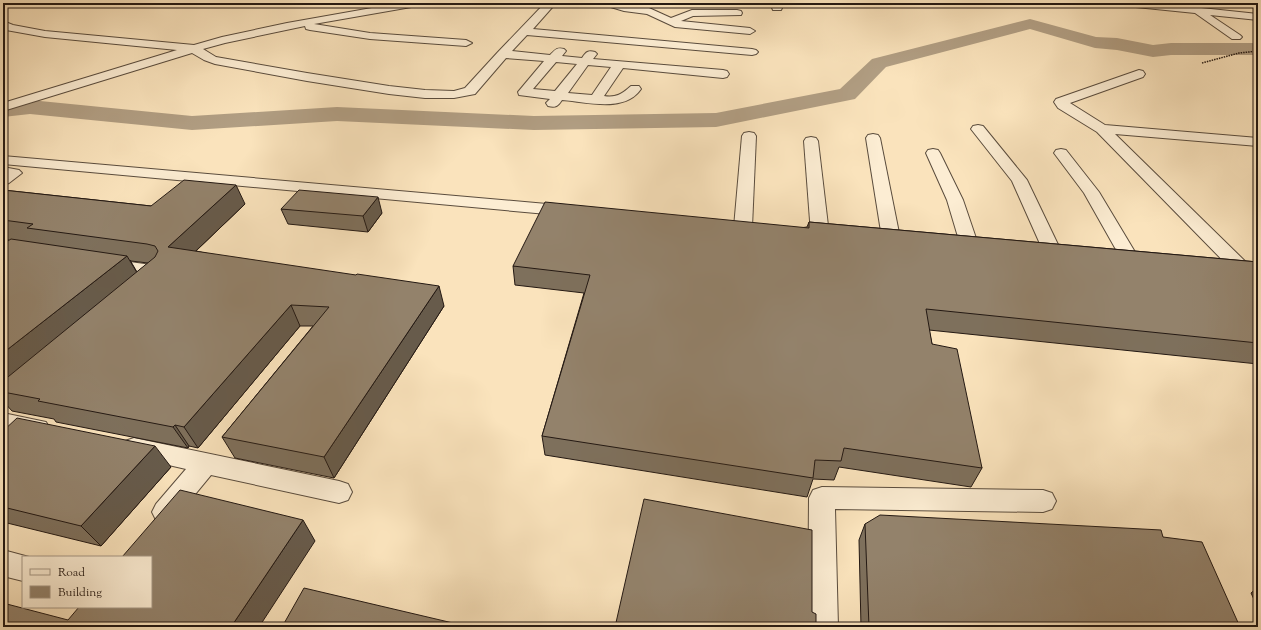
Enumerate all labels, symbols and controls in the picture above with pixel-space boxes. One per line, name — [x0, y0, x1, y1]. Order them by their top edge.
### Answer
legend — [22, 556, 152, 608]
text: Road — [58, 564, 85, 582]
text: Building — [58, 584, 102, 602]

